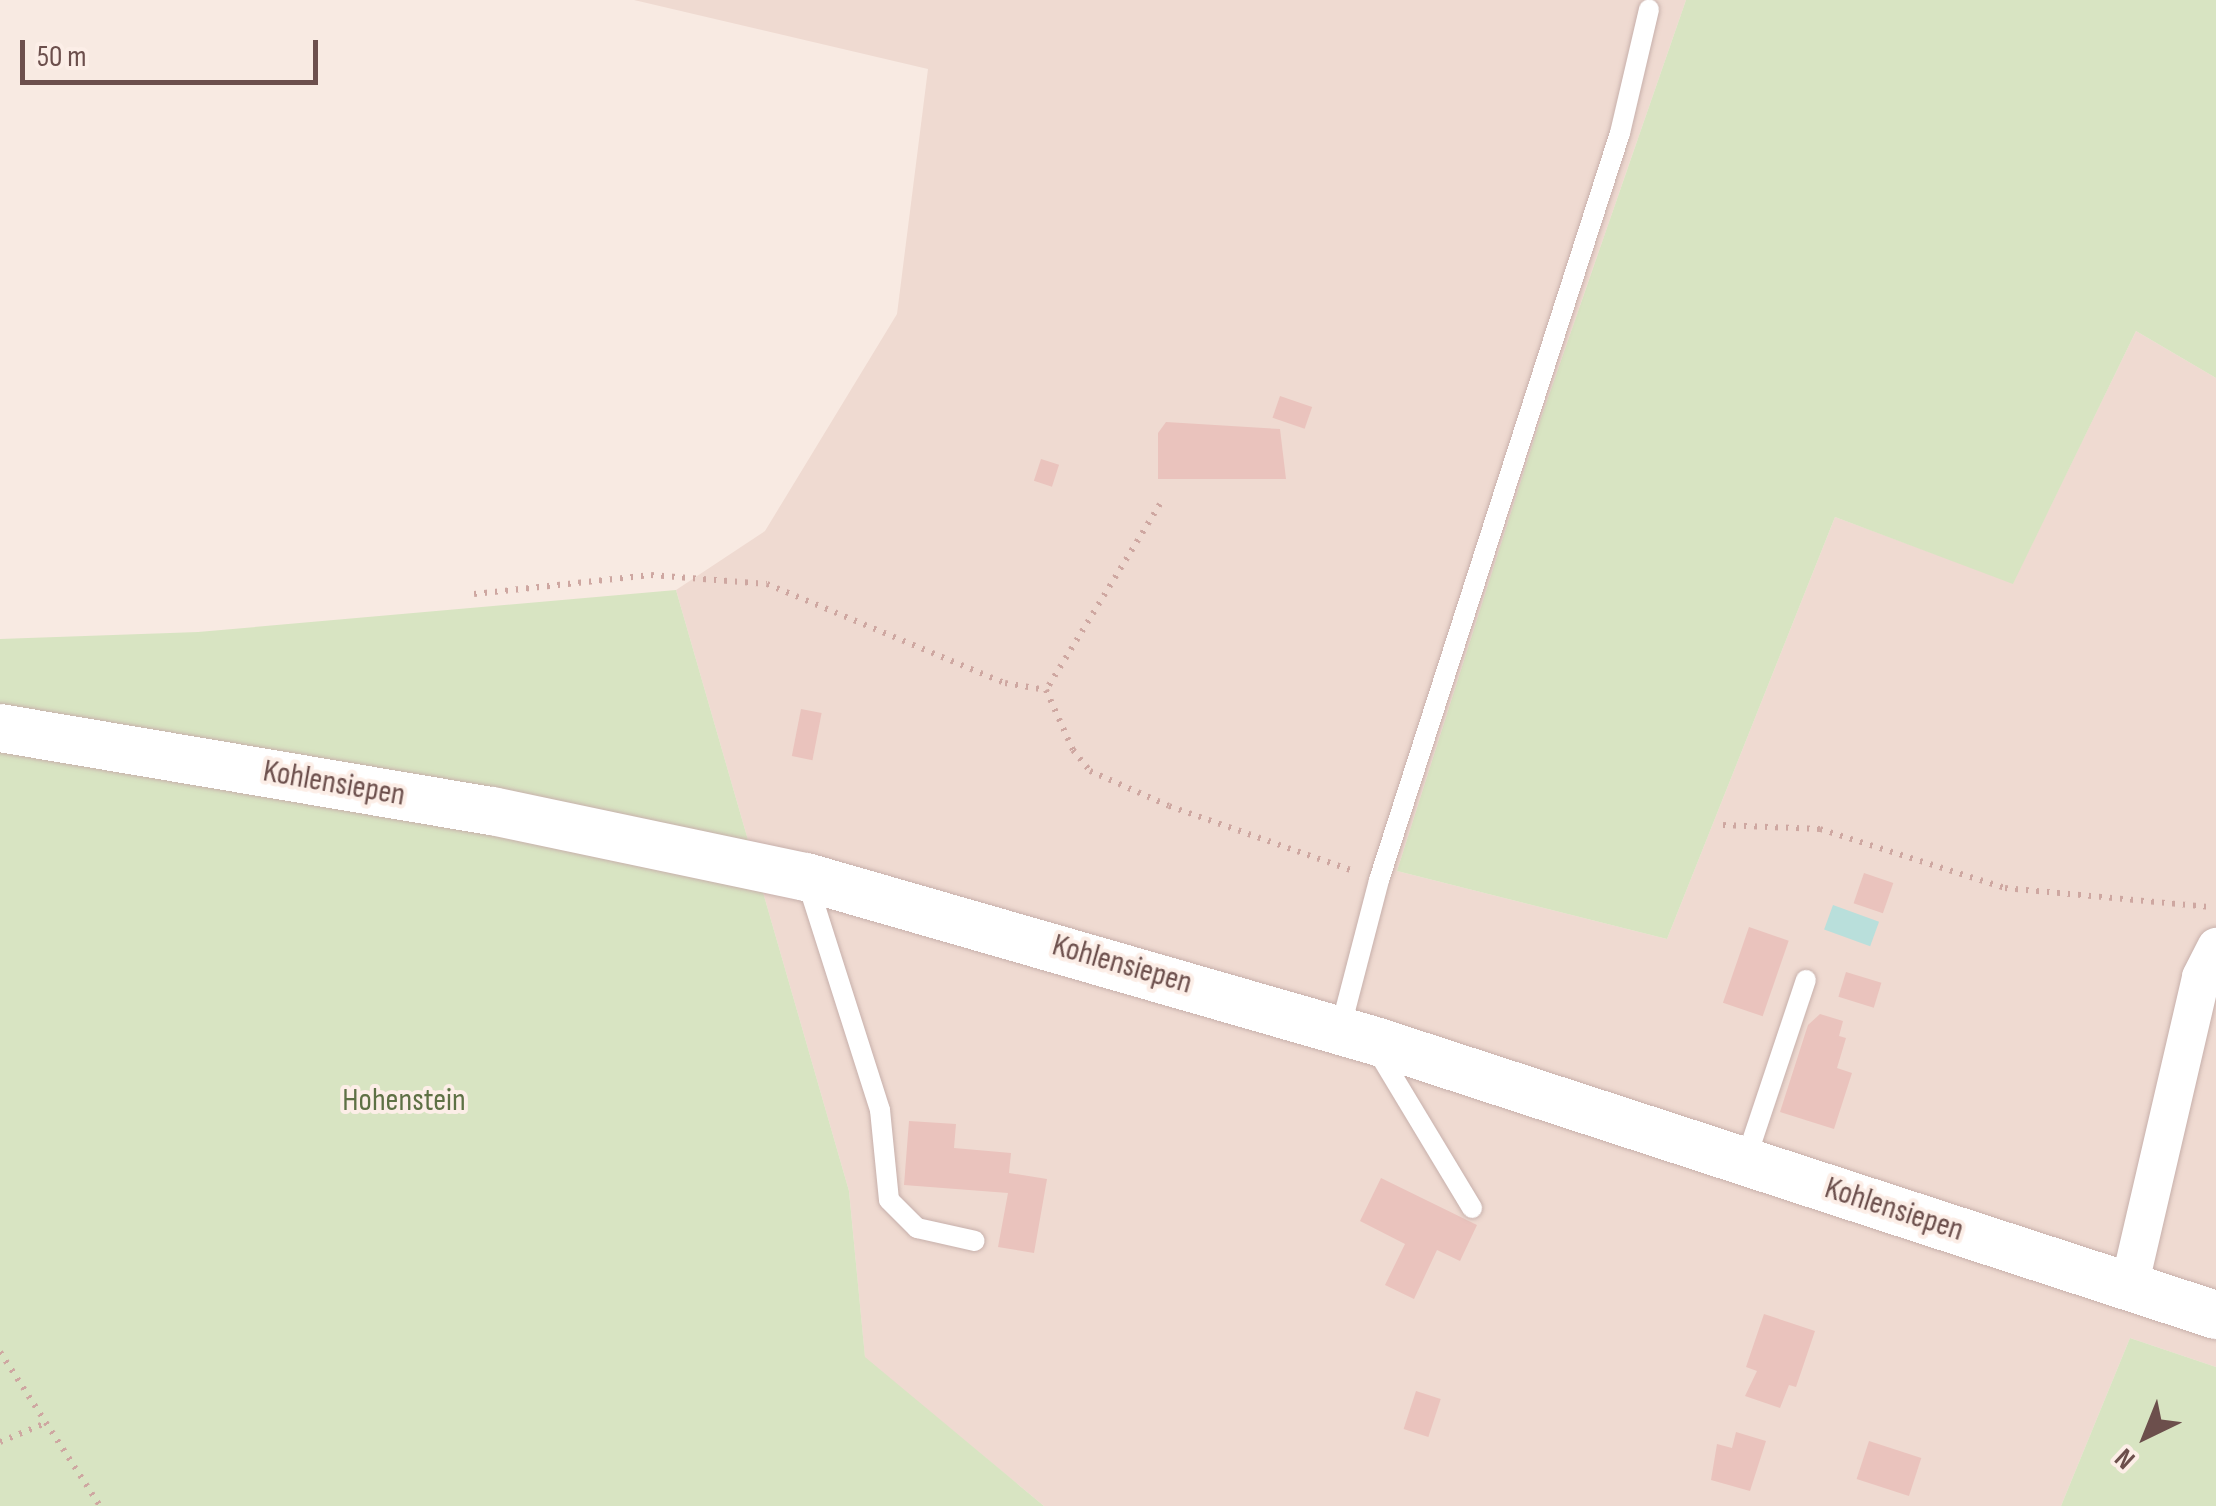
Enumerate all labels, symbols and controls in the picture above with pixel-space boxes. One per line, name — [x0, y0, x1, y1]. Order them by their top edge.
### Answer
scale bar — [25, 20, 322, 82]
text: 50 m — [37, 39, 86, 75]
street label: Kohlensiepen — [260, 753, 408, 815]
street label: Kohlensiepen — [1048, 927, 1196, 1003]
park label: Hohenstein — [342, 1082, 466, 1120]
street label: Kohlensiepen — [1820, 1170, 1968, 1250]
north arrow — [2096, 1386, 2196, 1486]
text: N — [2108, 1441, 2142, 1475]

